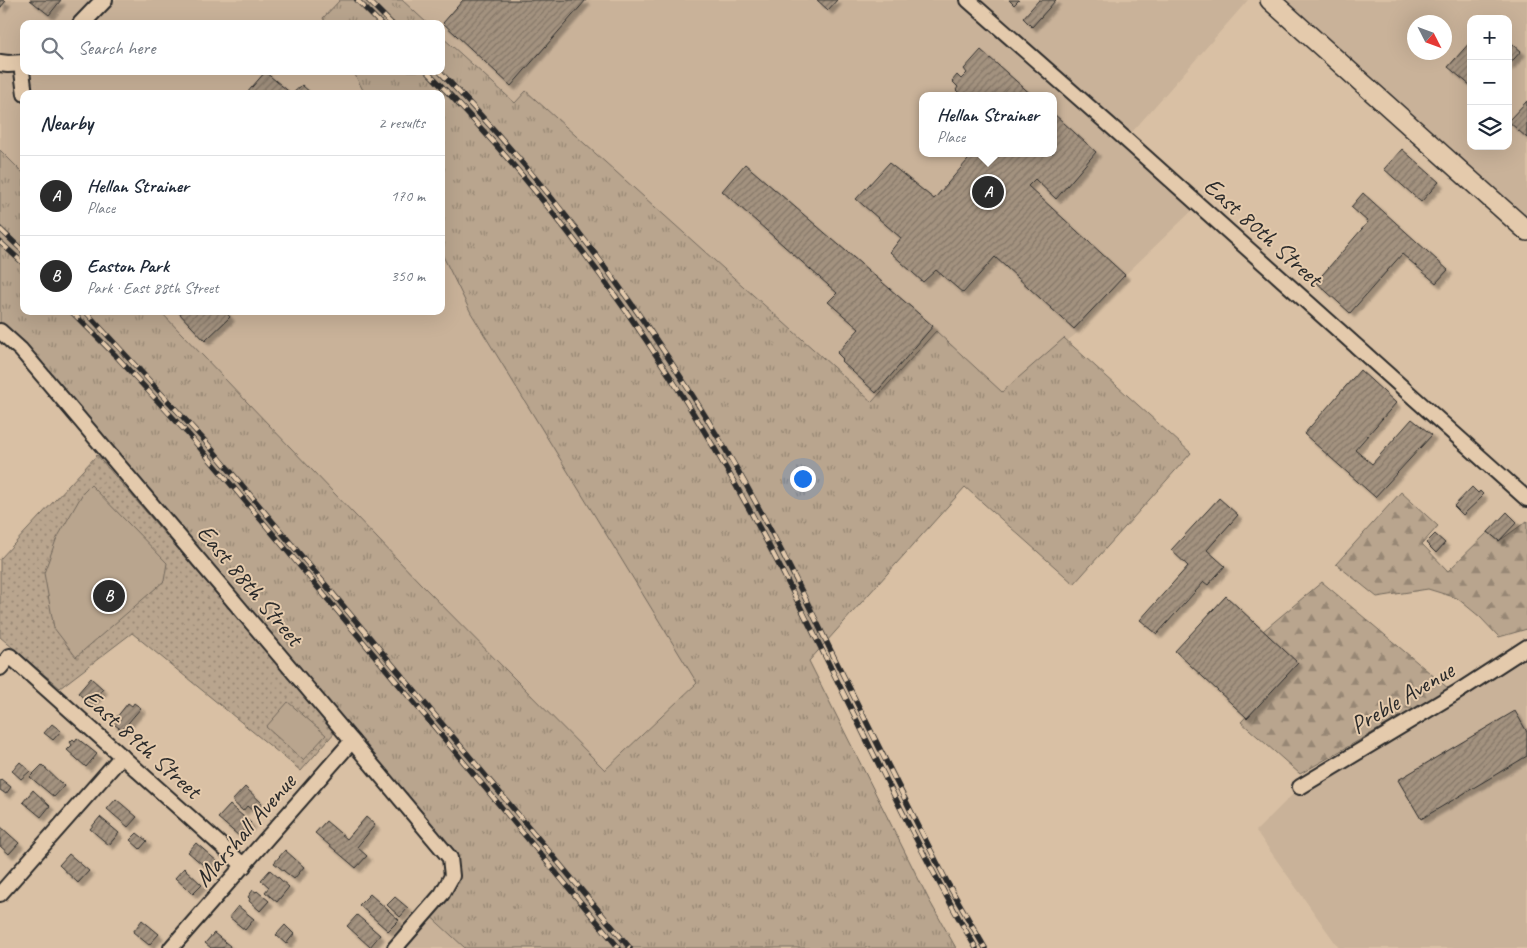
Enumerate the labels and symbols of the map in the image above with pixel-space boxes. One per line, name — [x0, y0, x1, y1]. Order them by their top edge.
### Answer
north arrow — [1407, 15, 1452, 60]
street label: East 80th Street — [1197, 170, 1331, 296]
pin: A — [972, 173, 1004, 211]
your location — [790, 466, 816, 492]
street label: East 88th Street — [190, 518, 312, 654]
pin: B — [93, 577, 125, 615]
street label: Preble Avenue — [1344, 654, 1461, 741]
street label: East 89th Street — [76, 682, 210, 808]
street label: Marshall Avenue — [187, 765, 304, 893]

